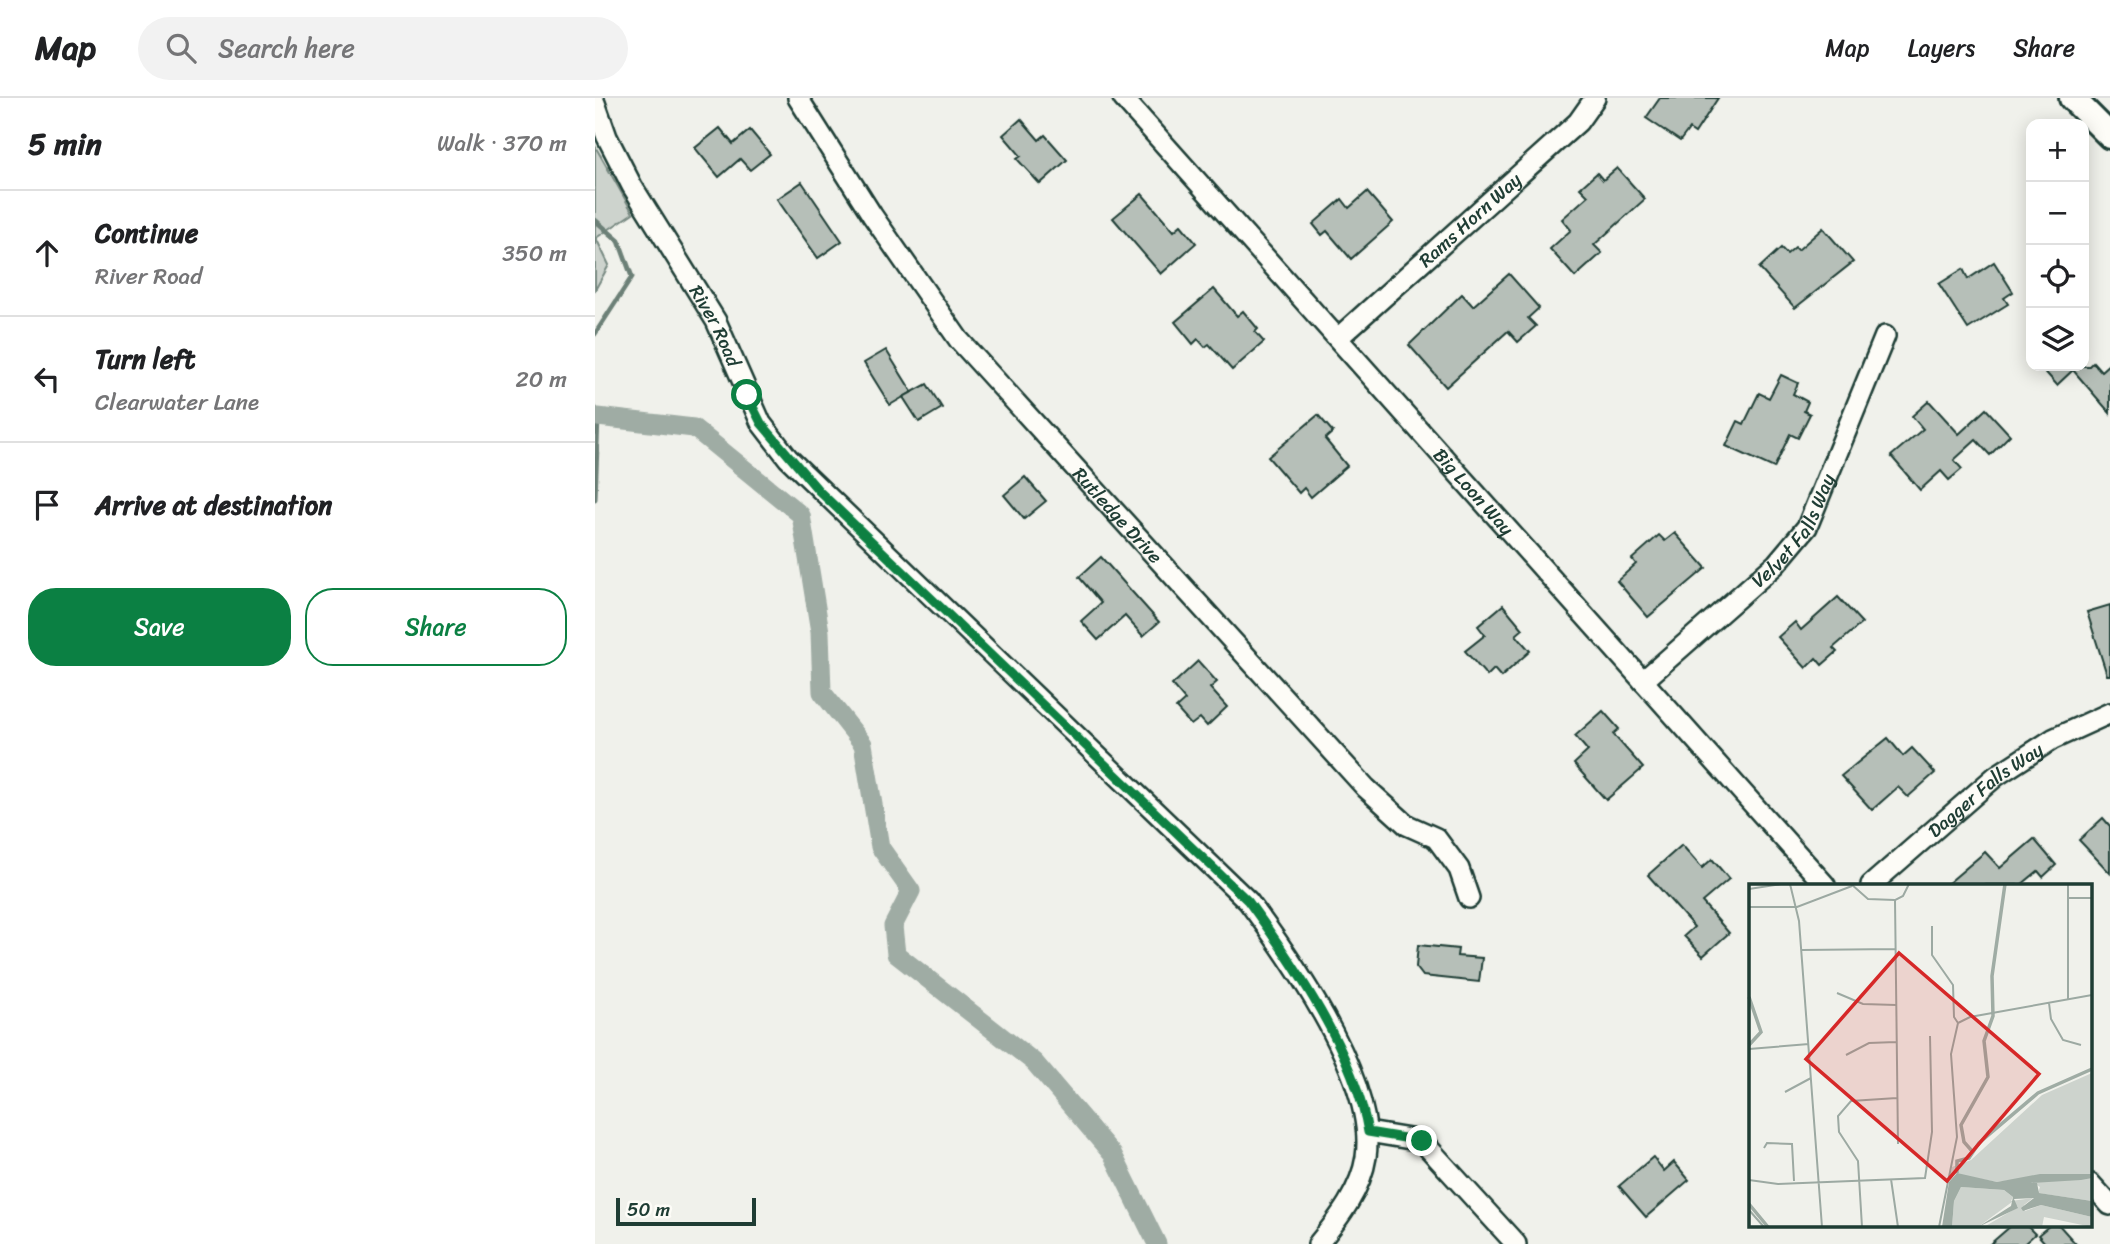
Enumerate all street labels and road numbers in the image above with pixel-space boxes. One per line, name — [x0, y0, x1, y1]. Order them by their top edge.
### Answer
street label: Rams Horn Way — [1410, 164, 1529, 275]
street label: River Road — [681, 278, 751, 374]
street label: Big Loon Way — [1425, 440, 1523, 543]
street label: Rutledge Drive — [1065, 459, 1171, 571]
street label: Velvet Falls Way — [1743, 468, 1844, 596]
street label: Dagger Falls Way — [1920, 733, 2050, 846]

